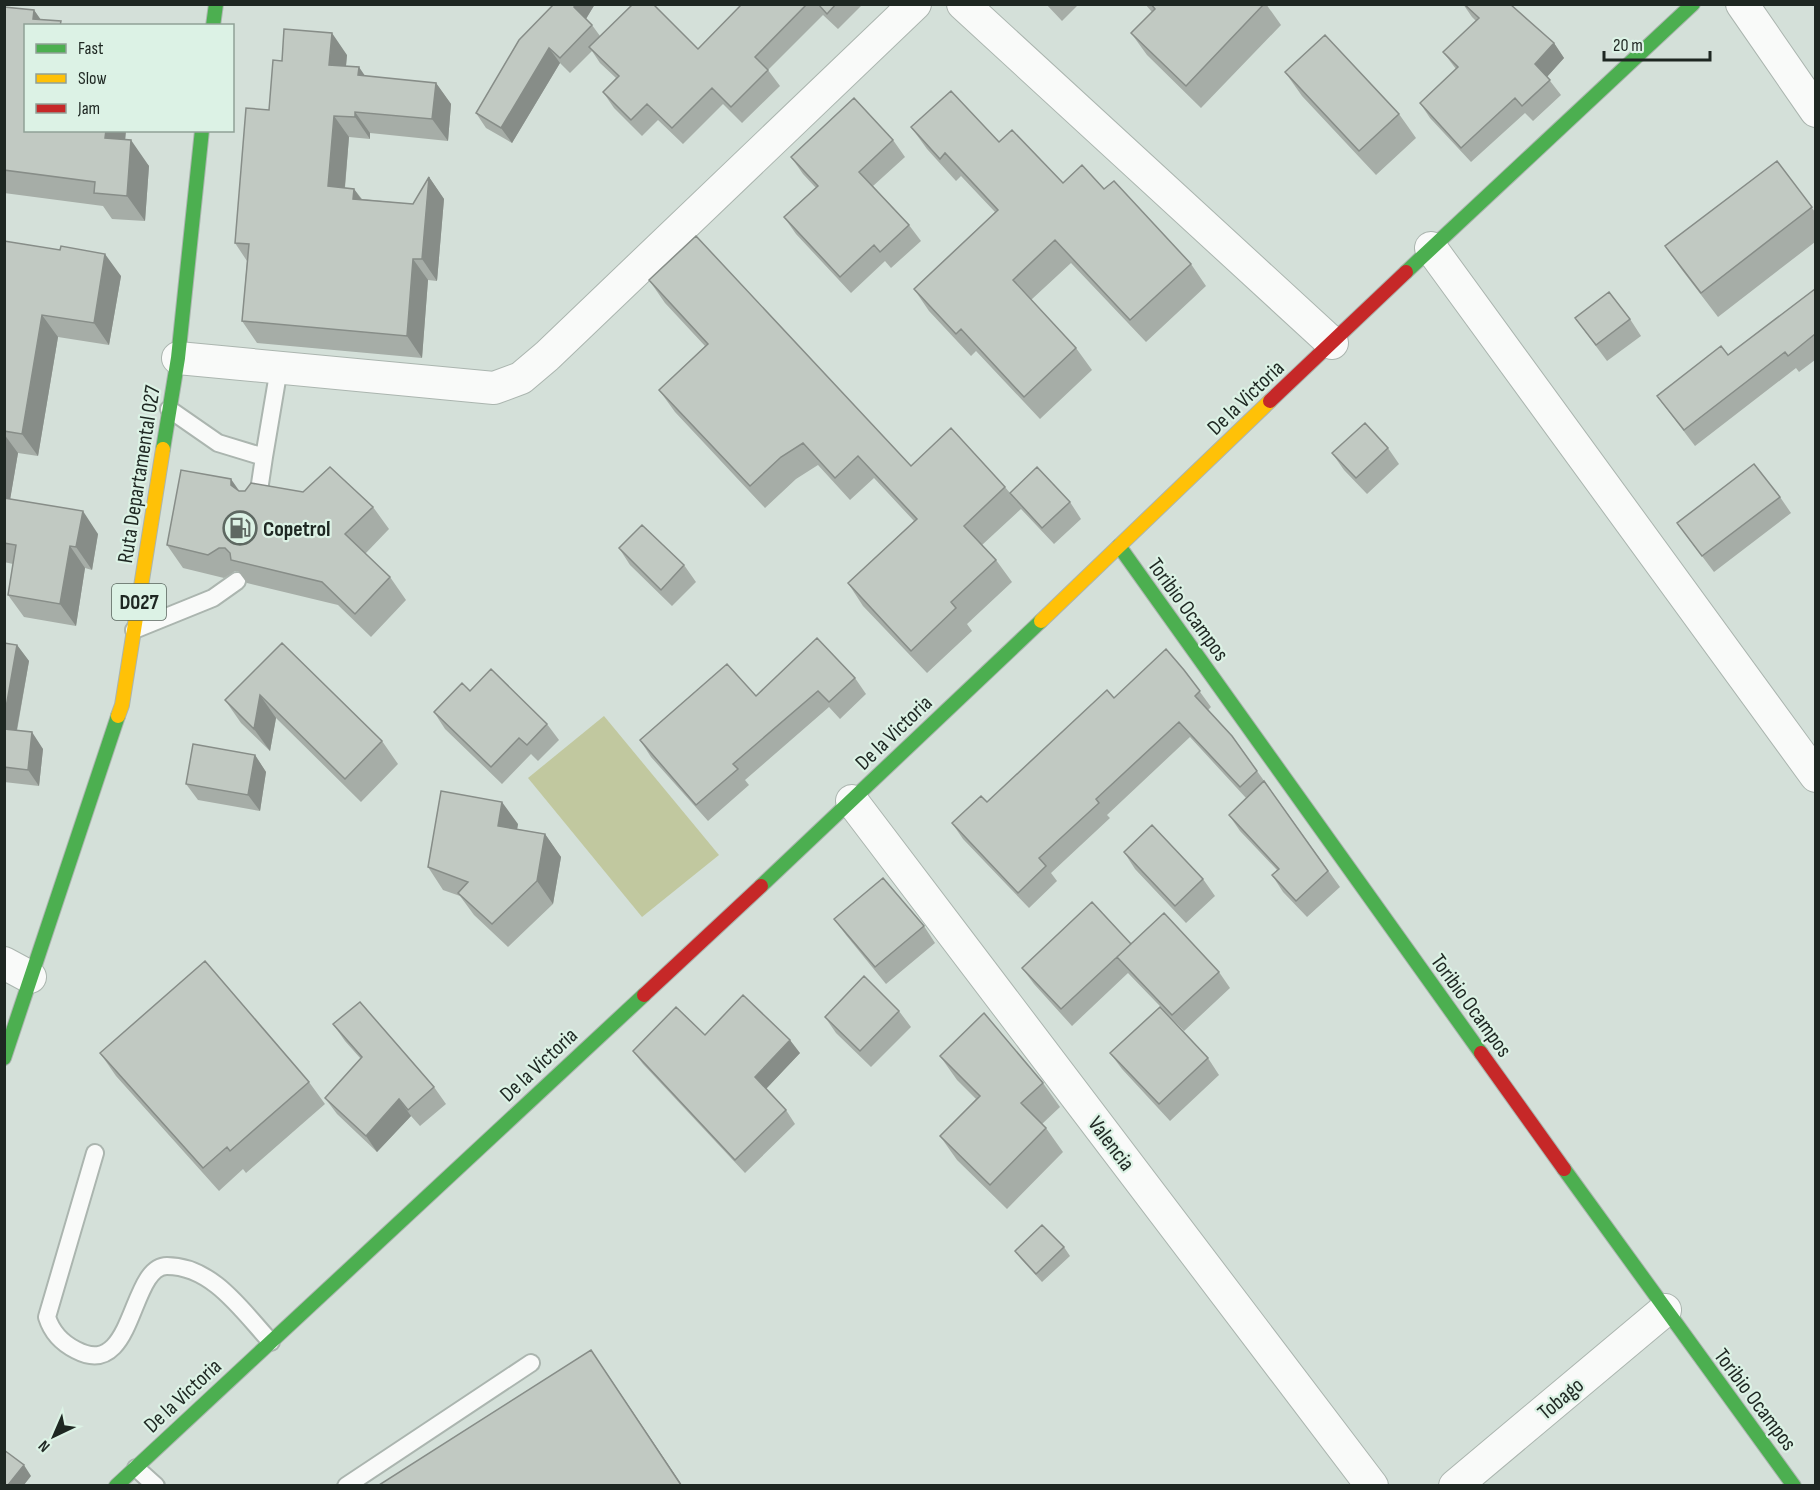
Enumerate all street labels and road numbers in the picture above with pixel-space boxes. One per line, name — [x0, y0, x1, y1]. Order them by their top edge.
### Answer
street label: De la Victoria — [1202, 355, 1290, 441]
street label: Ruta Departamental 027 — [112, 383, 167, 565]
street label: Toribio Ocampos — [1141, 553, 1234, 667]
road number: D027 — [112, 584, 166, 620]
street label: De la Victoria — [850, 690, 938, 776]
street label: Toribio Ocampos — [1424, 949, 1517, 1063]
street label: De la Victoria — [495, 1022, 583, 1108]
street label: Valencia — [1082, 1111, 1140, 1177]
street label: Toribio Ocampos — [1708, 1343, 1802, 1456]
street label: De la Victoria — [139, 1353, 227, 1439]
street label: Tobago — [1532, 1372, 1590, 1426]

